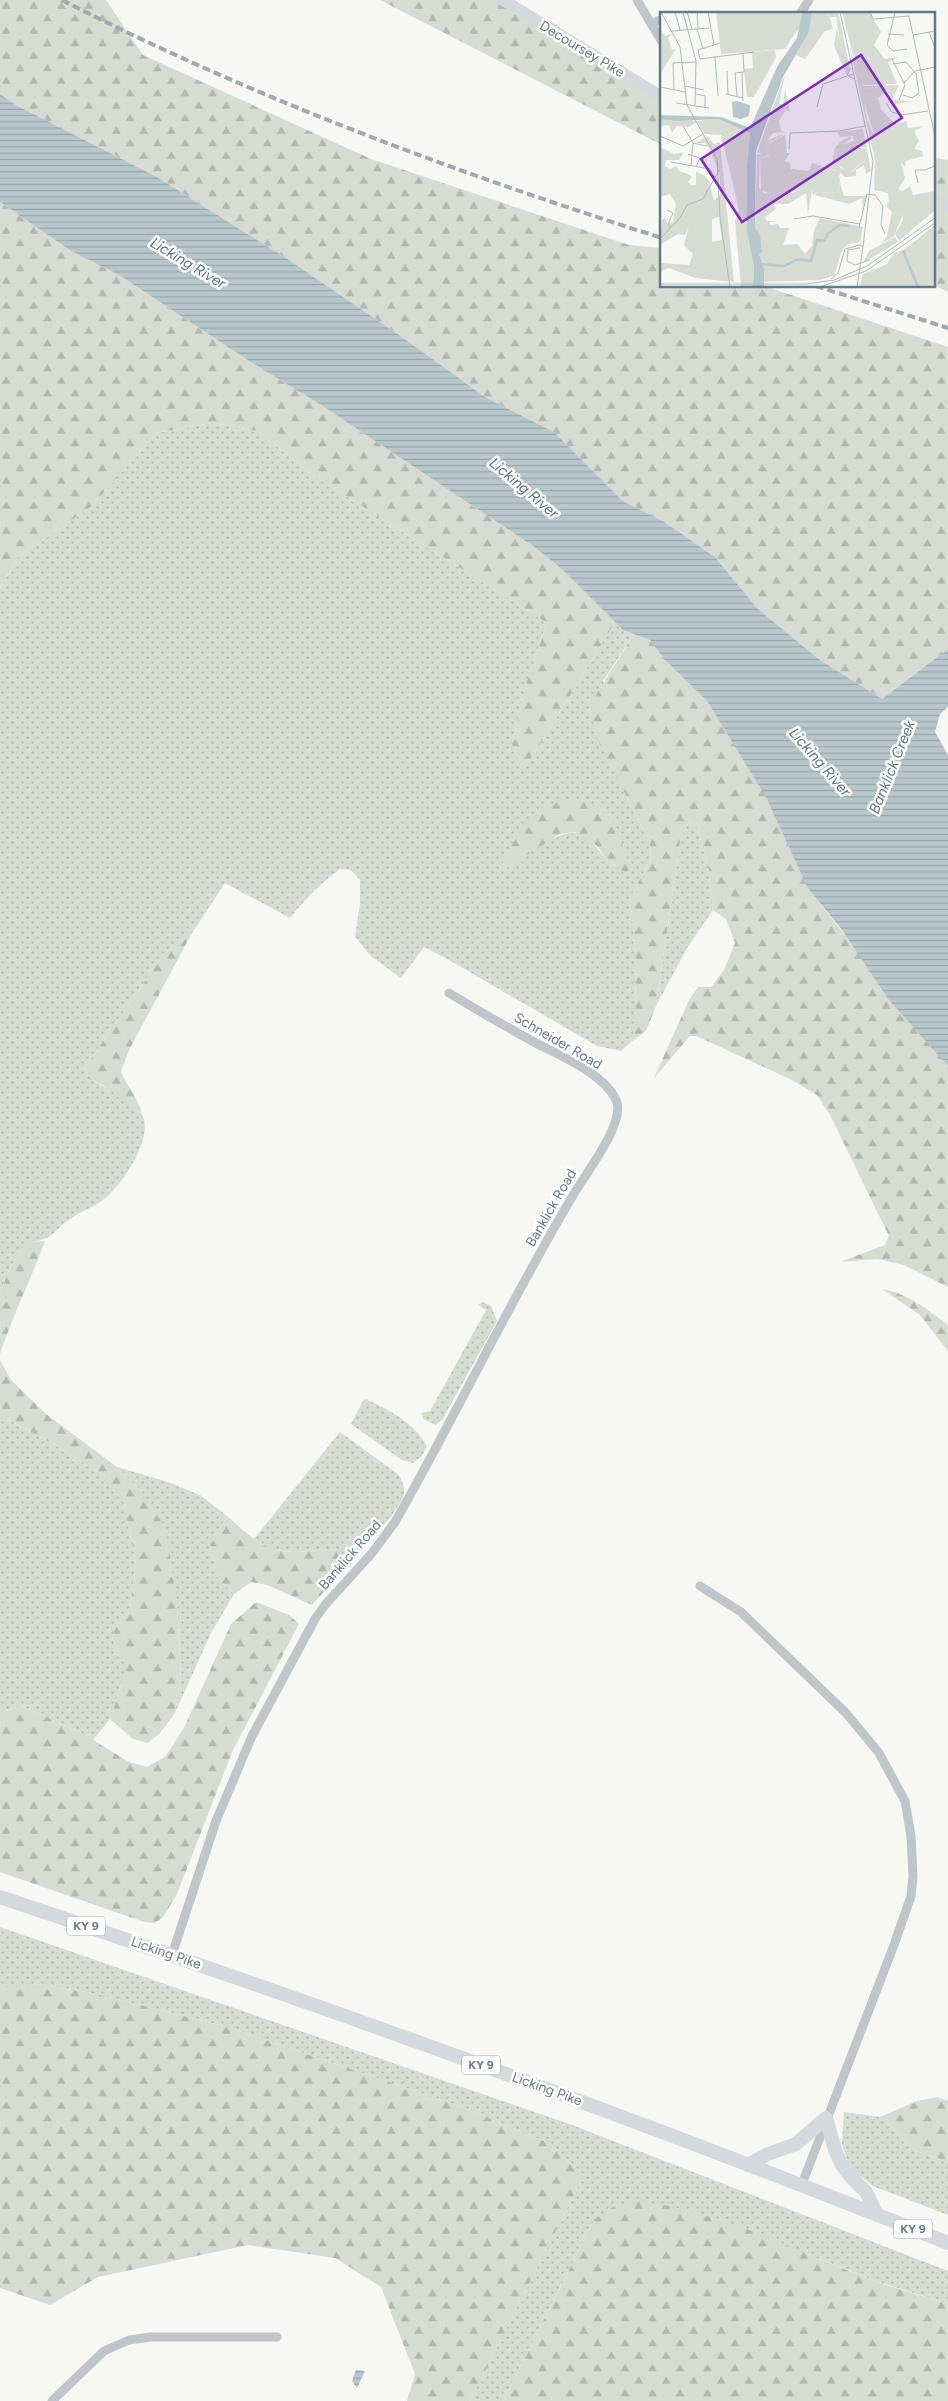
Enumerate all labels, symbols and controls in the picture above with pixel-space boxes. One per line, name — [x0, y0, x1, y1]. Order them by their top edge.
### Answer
inset map — [660, 12, 936, 288]
street label: Decoursey Pike — [536, 17, 628, 81]
water label: Licking River — [147, 233, 230, 293]
water label: Licking River — [486, 454, 563, 523]
water label: Banklick Creek — [865, 717, 919, 816]
water label: Licking River — [785, 724, 855, 801]
street label: Schneider Road — [511, 1009, 605, 1073]
street label: Banklick Road — [522, 1166, 580, 1250]
street label: Banklick Road — [315, 1517, 385, 1593]
road number: KY 9 — [67, 1916, 105, 1935]
street label: Licking Pike — [129, 1933, 204, 1973]
road number: KY 9 — [462, 2056, 500, 2074]
street label: Licking Pike — [510, 2068, 585, 2110]
road number: KY 9 — [894, 2220, 932, 2238]

